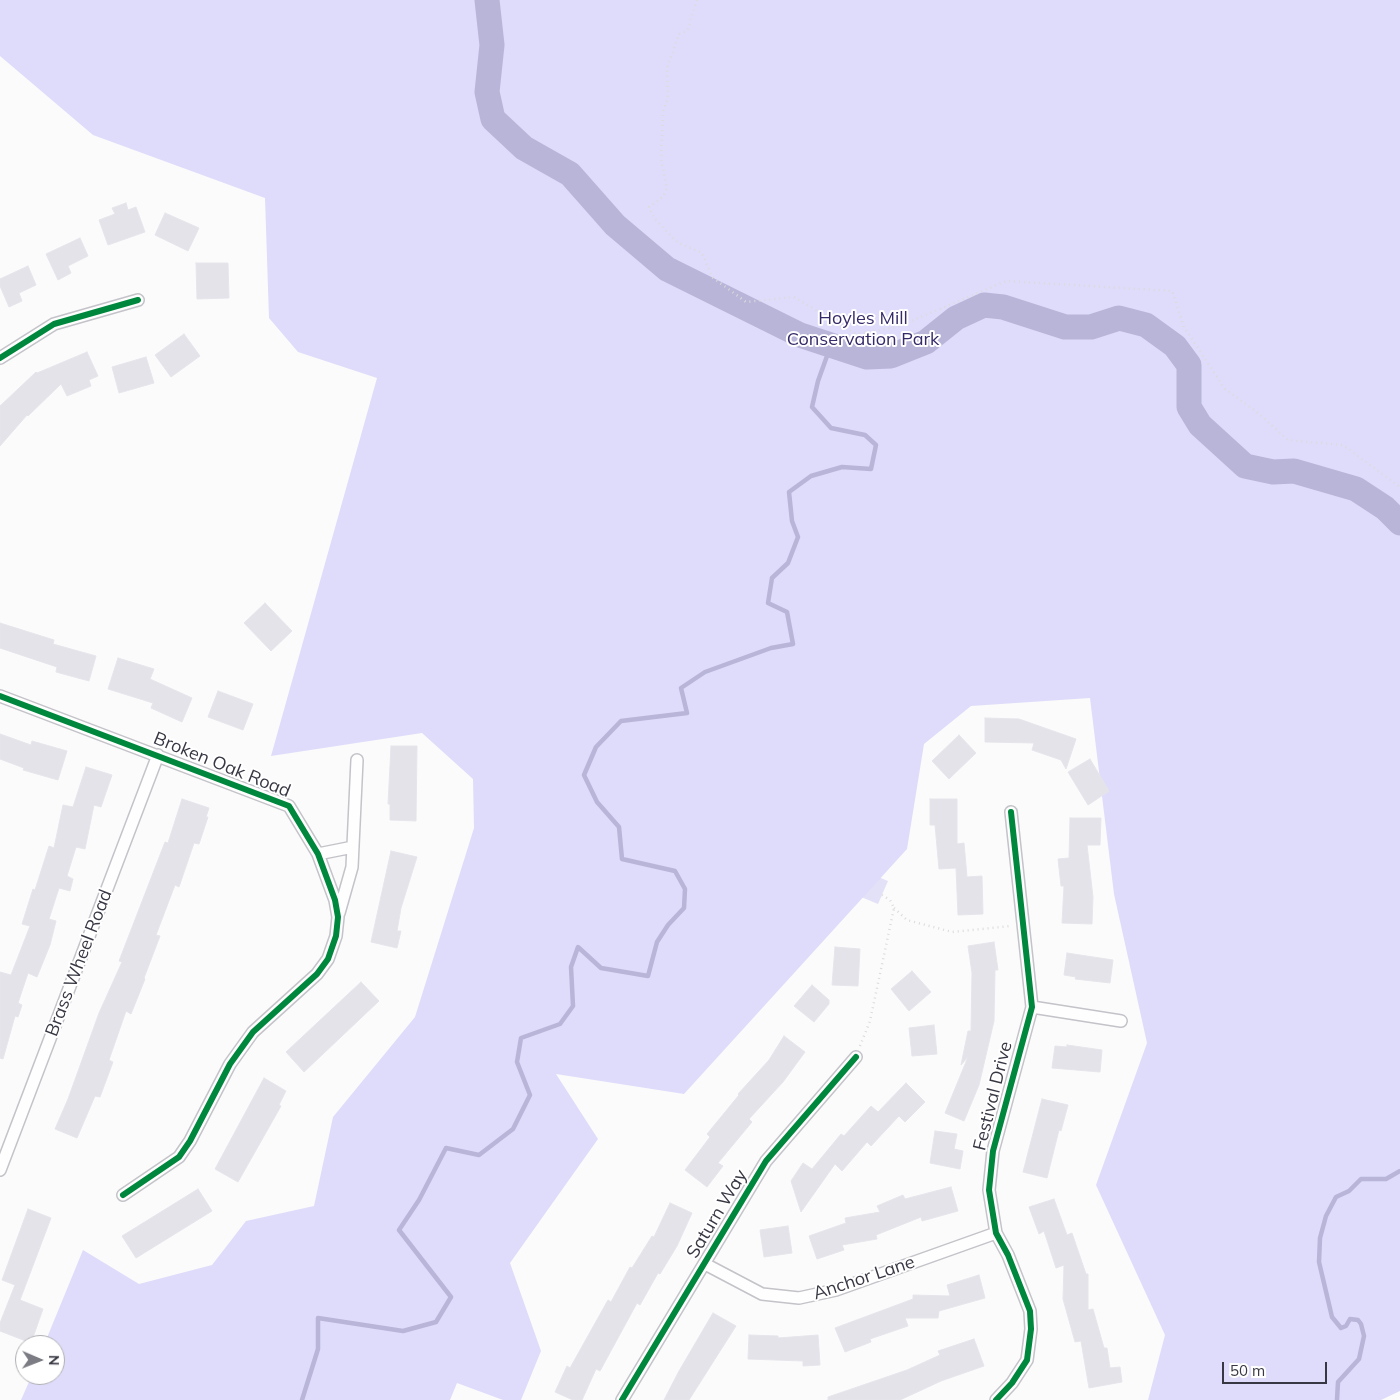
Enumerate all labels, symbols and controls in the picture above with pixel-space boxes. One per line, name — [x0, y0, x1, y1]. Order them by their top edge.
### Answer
park label: Hoyles Mill Conservation Park — [787, 308, 939, 350]
street label: Broken Oak Road — [150, 728, 294, 802]
street label: Brass Wheel Road — [41, 887, 117, 1039]
street label: Festival Drive — [969, 1039, 1017, 1153]
street label: Saturn Way — [682, 1166, 752, 1262]
street label: Anchor Lane — [810, 1251, 918, 1305]
north arrow — [15, 1335, 65, 1385]
scale bar — [1225, 1352, 1330, 1384]
text: N — [45, 1355, 63, 1366]
text: 50 m — [1230, 1361, 1265, 1380]

